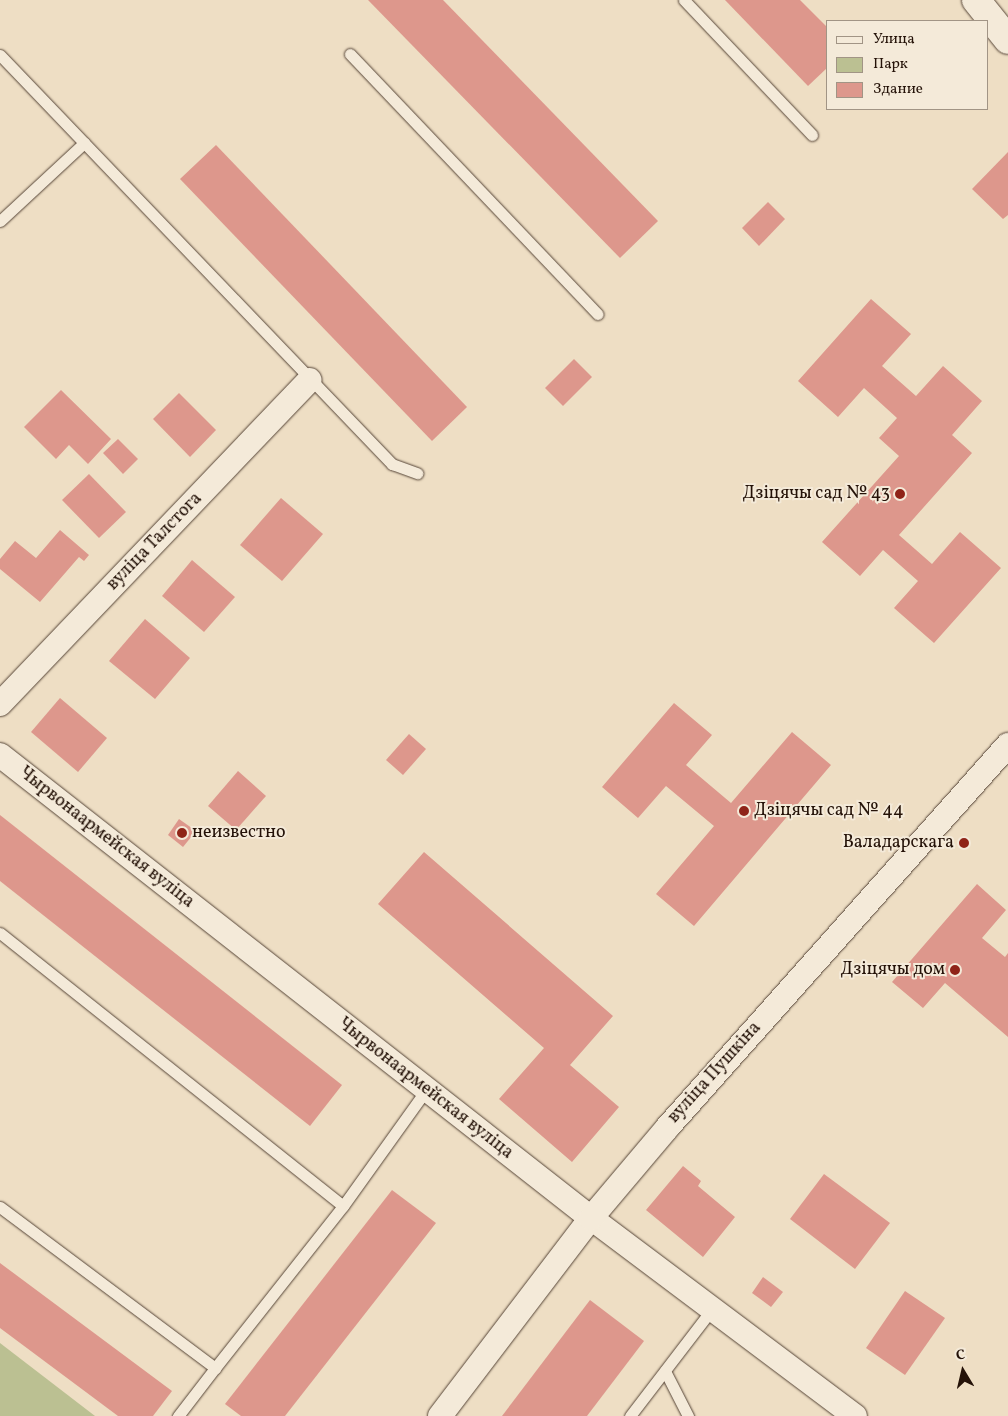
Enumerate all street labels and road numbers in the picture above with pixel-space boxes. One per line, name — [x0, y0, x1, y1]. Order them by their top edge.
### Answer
street label: вуліца Талстога — [103, 488, 207, 596]
street label: Чырвонаармейская вуліца — [14, 763, 198, 913]
street label: Чырвонаармейская вуліца — [333, 1014, 517, 1164]
street label: вуліца Пушкіна — [664, 1018, 766, 1128]

